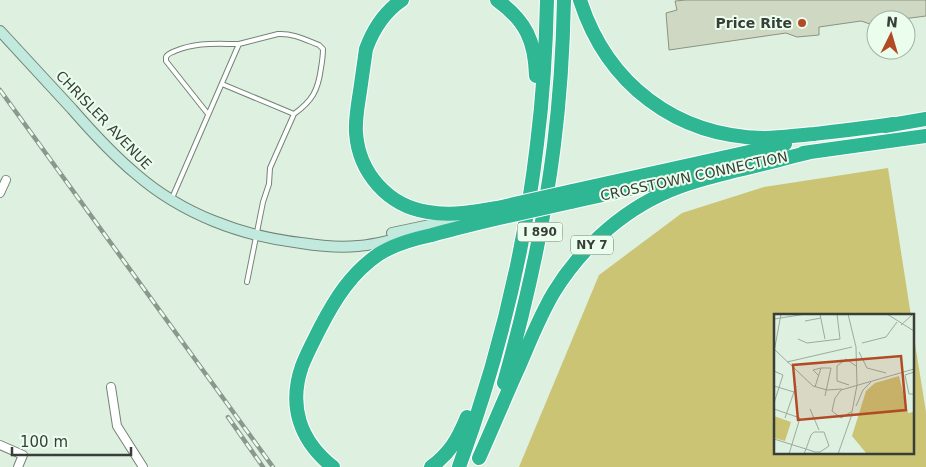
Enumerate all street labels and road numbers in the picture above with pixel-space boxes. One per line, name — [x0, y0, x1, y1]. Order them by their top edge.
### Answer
street label: CHRISLER AVENUE — [53, 67, 155, 173]
street label: CROSSTOWN CONNECTION — [599, 148, 789, 204]
road number: I 890 — [518, 222, 562, 242]
road number: NY 7 — [571, 236, 613, 254]

